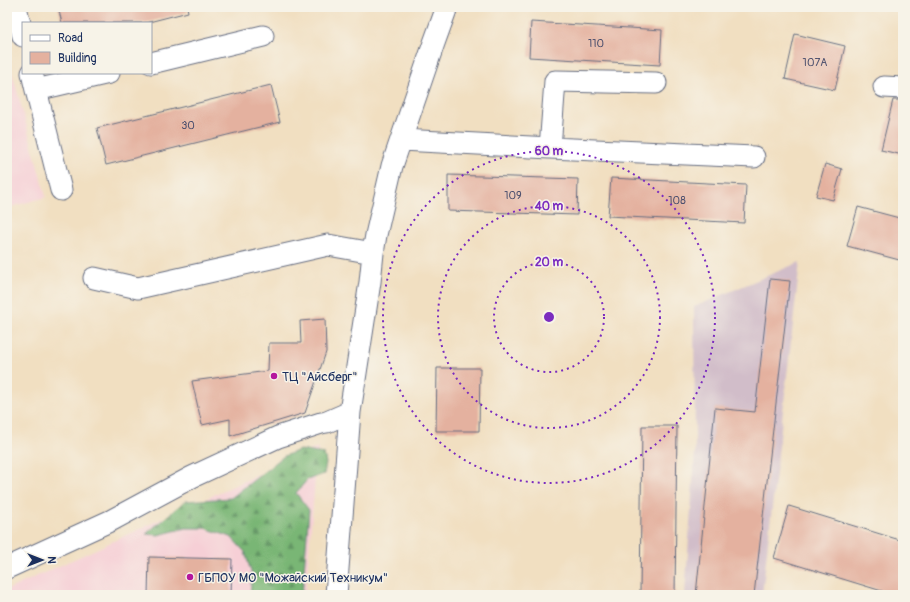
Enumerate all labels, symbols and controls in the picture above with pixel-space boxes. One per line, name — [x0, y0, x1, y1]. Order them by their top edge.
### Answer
legend — [22, 22, 152, 74]
text: Road — [58, 31, 83, 46]
house number: 110 — [588, 37, 604, 50]
text: Building — [58, 51, 97, 66]
house number: 107А — [803, 56, 827, 69]
house number: 30 — [181, 119, 195, 132]
text: 60 m — [535, 144, 564, 159]
house number: 109 — [504, 189, 522, 202]
house number: 108 — [668, 194, 686, 207]
text: 40 m — [534, 199, 564, 214]
text: 20 m — [535, 255, 563, 270]
centre of rings — [542, 310, 556, 324]
place label: ТЦ "Айсберг" — [282, 369, 358, 385]
marker: ТЦ "Айсберг" — [269, 371, 279, 381]
north arrow — [22, 540, 62, 580]
text: N — [45, 556, 58, 564]
place label: ГБПОУ МО "Можайский Техникум" — [198, 570, 388, 586]
marker: ГБПОУ МО "Можайский Техникум" — [185, 572, 195, 582]

